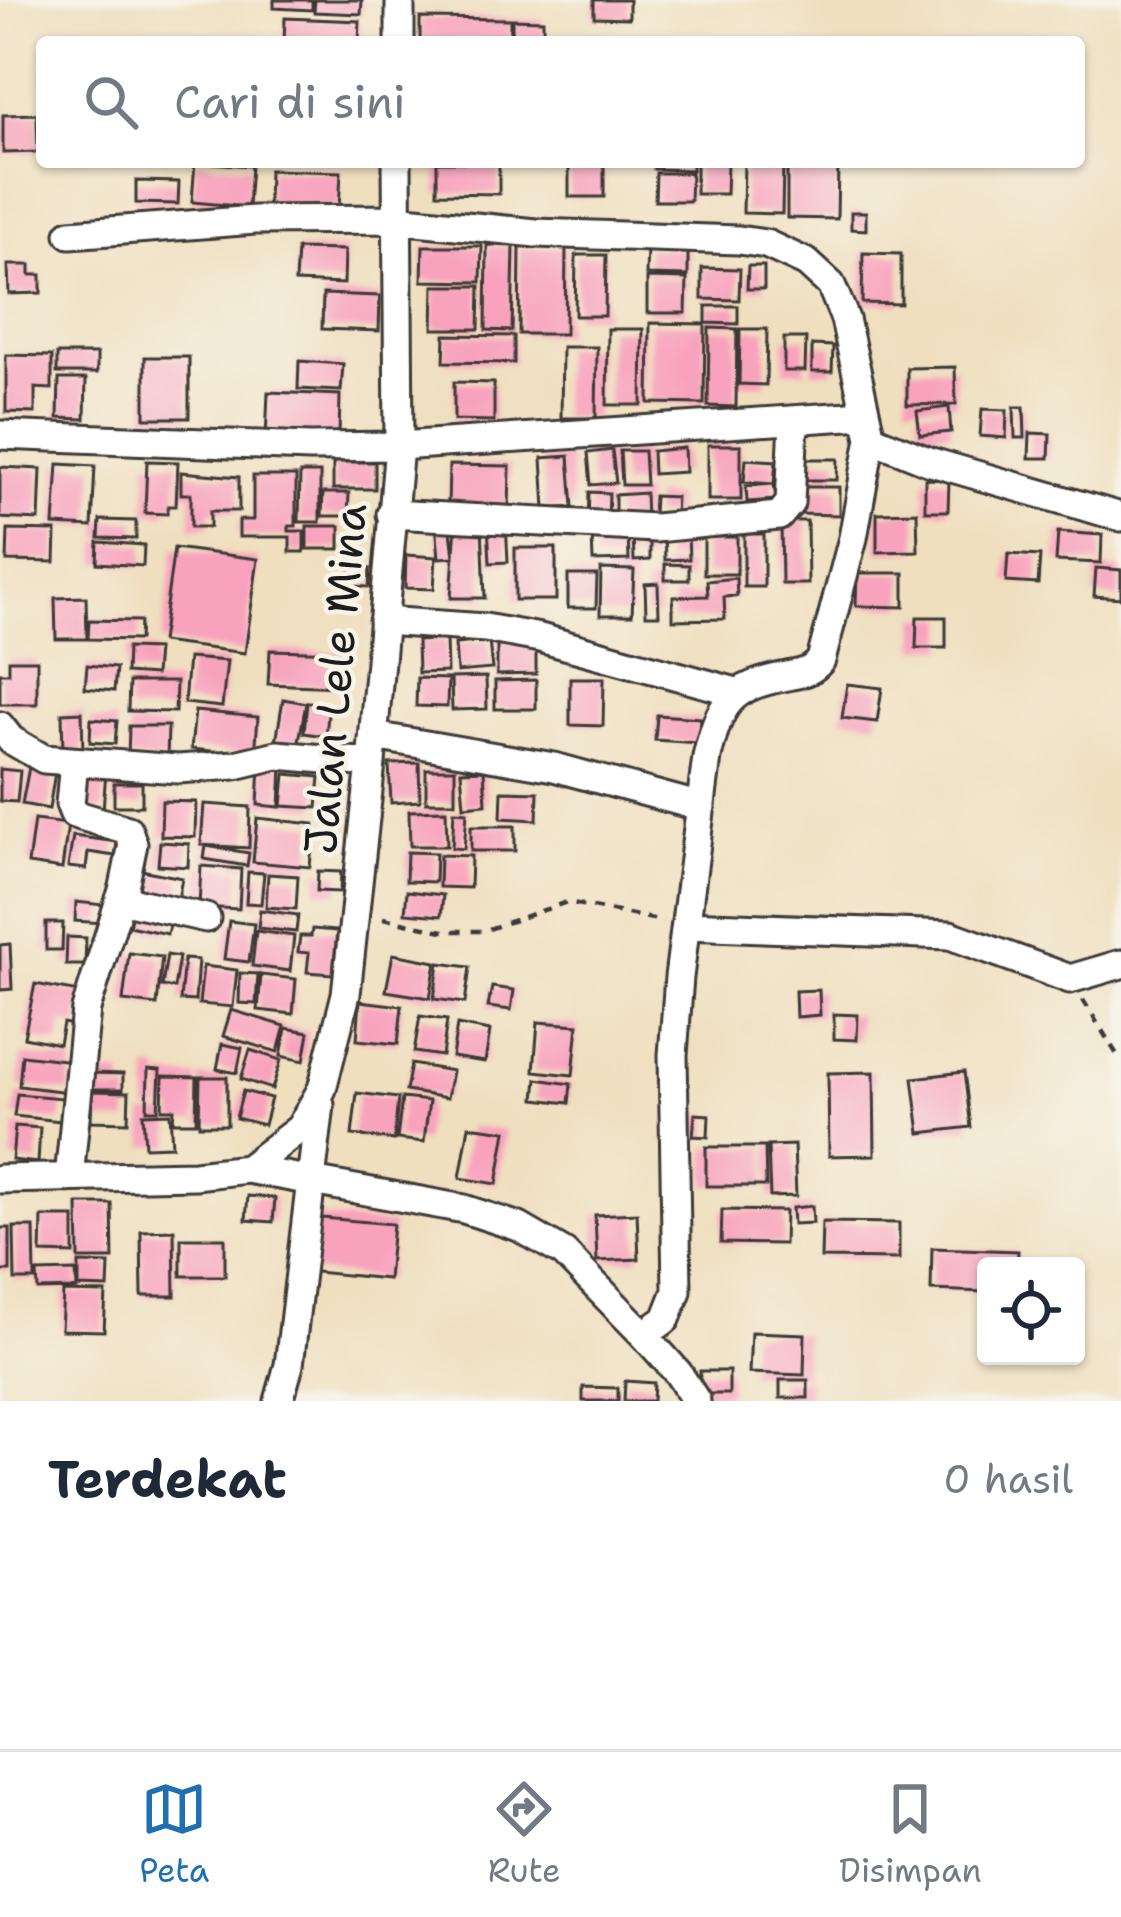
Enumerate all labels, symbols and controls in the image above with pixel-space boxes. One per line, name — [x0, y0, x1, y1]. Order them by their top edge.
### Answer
search box — [36, 36, 1085, 168]
icon: search — [78, 69, 144, 135]
text: Cari di sini — [174, 72, 406, 132]
street label: Jalan Lele Mina — [290, 501, 380, 857]
map controls — [977, 1257, 1085, 1365]
button: locate — [977, 1257, 1085, 1365]
text: Terdekat — [48, 1445, 287, 1513]
text: 0 hasil — [943, 1453, 1073, 1505]
tab: Peta — [139, 1776, 209, 1893]
tab: Rute — [488, 1776, 561, 1893]
tab: Disimpan — [839, 1776, 982, 1893]

